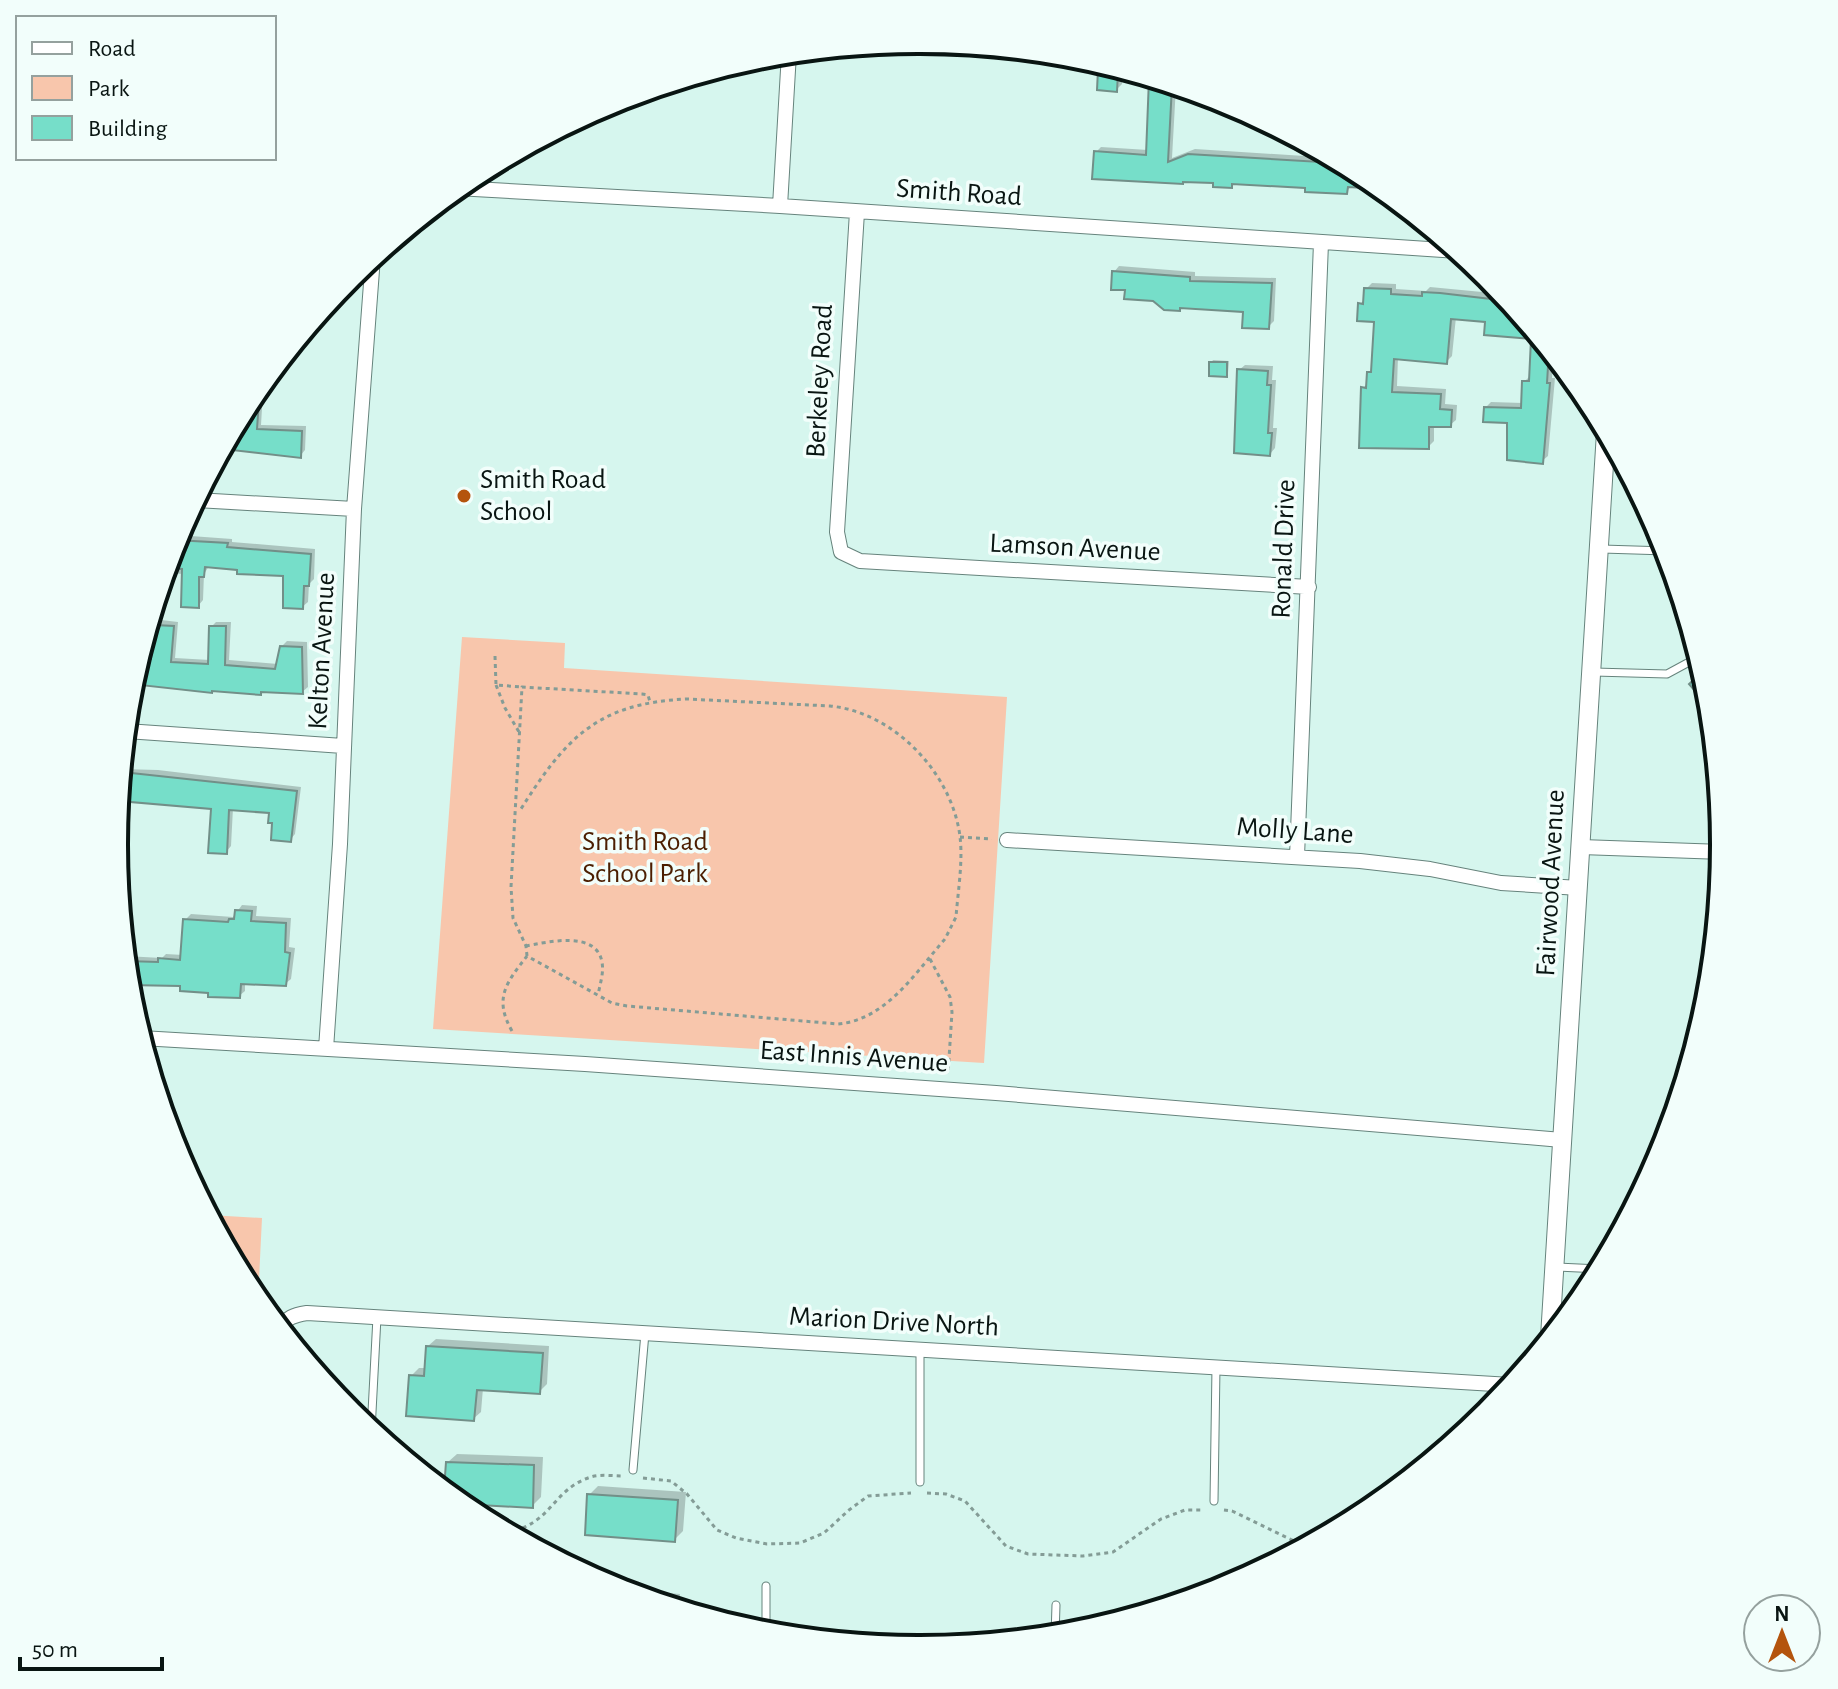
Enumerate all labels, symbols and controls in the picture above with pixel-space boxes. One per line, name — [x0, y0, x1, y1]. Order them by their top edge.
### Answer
legend — [16, 16, 276, 160]
text: Road — [88, 37, 136, 61]
text: Park — [88, 77, 129, 101]
text: Building — [88, 117, 167, 141]
street label: Smith Road — [895, 175, 1023, 211]
street label: Berkeley Road — [802, 303, 838, 459]
place label: Smith Road School — [480, 466, 606, 526]
street label: Ronald Drive — [1268, 479, 1300, 619]
marker: Smith Road School — [455, 487, 473, 505]
street label: Lamson Avenue — [989, 530, 1161, 566]
street label: Kelton Avenue — [304, 572, 340, 730]
street label: Fairwood Avenue — [1532, 789, 1570, 977]
street label: Molly Lane — [1236, 813, 1354, 849]
park label: Smith Road School Park — [582, 828, 708, 888]
street label: East Innis Avenue — [759, 1036, 949, 1078]
street label: Marion Drive North — [788, 1303, 1000, 1341]
north arrow — [1742, 1593, 1822, 1673]
text: N — [1774, 1603, 1790, 1625]
scale bar — [20, 1621, 162, 1671]
text: 50 m — [32, 1638, 78, 1662]

